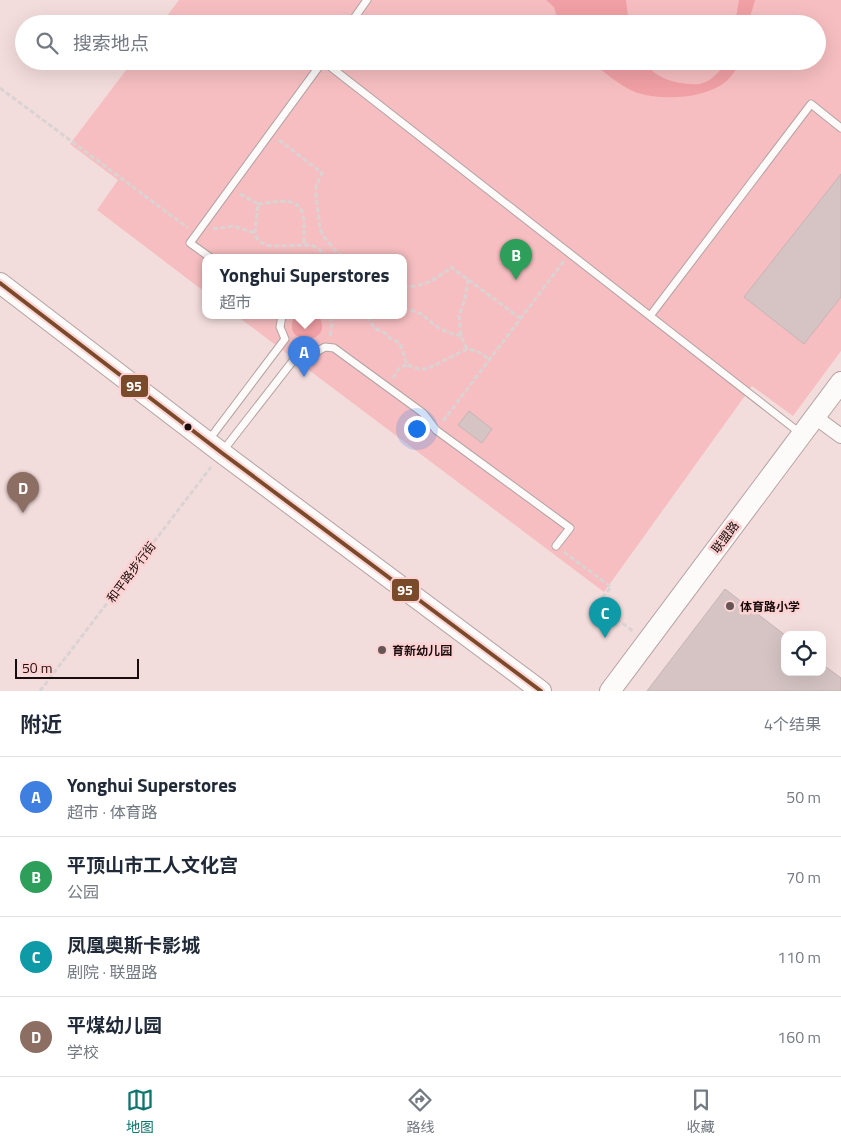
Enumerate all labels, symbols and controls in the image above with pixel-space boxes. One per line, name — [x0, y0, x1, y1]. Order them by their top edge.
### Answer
search box — [15, 15, 826, 70]
text: 搜索地点 — [73, 28, 149, 57]
icon: search — [33, 29, 61, 57]
pin: B — [500, 239, 532, 280]
popup — [202, 254, 407, 319]
text: Yonghui Superstores — [220, 260, 389, 289]
text: 超市 — [220, 290, 252, 314]
pin: A — [288, 336, 320, 377]
line badge: 95 — [120, 374, 149, 398]
text: 95 — [126, 375, 142, 396]
your location — [404, 416, 430, 442]
unlabelled marker — [183, 422, 193, 432]
pin: D — [7, 472, 39, 513]
street label: 联盟路 — [707, 517, 743, 557]
street label: 和平路步行街 — [102, 538, 160, 606]
line badge: 95 — [391, 578, 420, 602]
text: 95 — [397, 579, 413, 600]
pin: C — [589, 597, 621, 638]
place label: 体育路小学 — [740, 597, 800, 616]
marker: 体育路小学 — [724, 600, 736, 612]
map controls — [781, 631, 826, 676]
button: locate — [781, 631, 826, 676]
place label: 育新幼儿园 — [392, 641, 452, 660]
marker: 育新幼儿园 — [376, 644, 388, 656]
scale bar — [15, 656, 139, 679]
text: 50 m — [22, 657, 52, 678]
text: 附近 — [20, 708, 62, 740]
text: 4个结果 — [764, 712, 821, 736]
text: Yonghui Superstores — [67, 770, 237, 799]
text: A — [31, 785, 41, 809]
text: 50 m — [786, 785, 821, 809]
text: 超市 · 体育路 — [67, 800, 158, 824]
text: 平顶山市工人文化宫 — [67, 850, 238, 879]
text: B — [31, 865, 41, 889]
text: 70 m — [786, 865, 821, 889]
text: 公园 — [67, 880, 99, 904]
text: 凤凰奥斯卡影城 — [67, 930, 200, 959]
text: C — [32, 945, 40, 969]
text: 110 m — [777, 945, 821, 969]
text: 剧院 · 联盟路 — [67, 960, 158, 984]
text: 平煤幼儿园 — [67, 1010, 162, 1039]
text: D — [31, 1025, 41, 1049]
text: 160 m — [777, 1025, 821, 1049]
text: 学校 — [67, 1040, 99, 1064]
tab: 地图 — [126, 1086, 154, 1137]
tab: 路线 — [406, 1086, 434, 1137]
tab: 收藏 — [687, 1086, 715, 1137]

